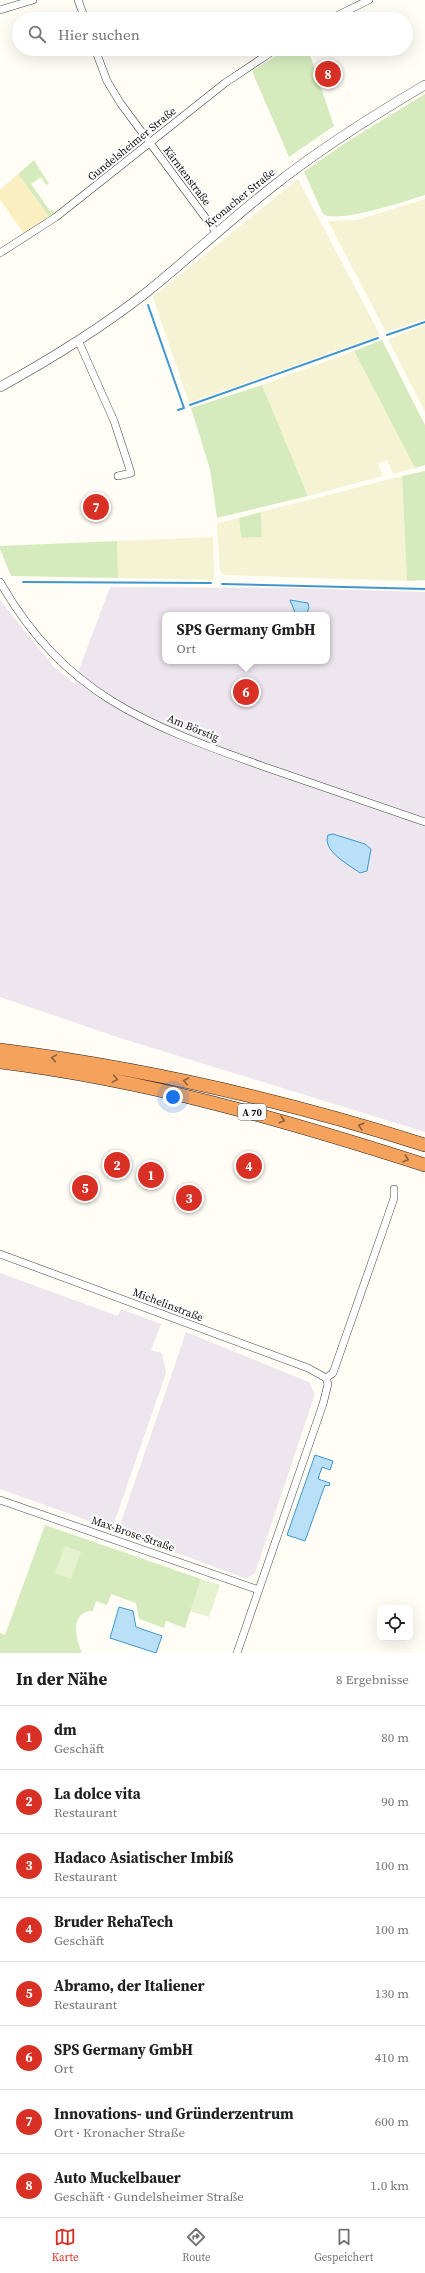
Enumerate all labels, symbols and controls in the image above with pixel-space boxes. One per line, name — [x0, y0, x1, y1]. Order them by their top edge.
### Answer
search box — [12, 12, 413, 56]
icon: search — [26, 23, 48, 45]
text: Hier suchen — [58, 24, 140, 45]
pin: 8 — [315, 59, 341, 89]
street label: Gundelsheimer Straße — [85, 103, 180, 184]
street label: Kärntenstraße — [160, 143, 214, 209]
street label: Kronacher Straße — [202, 165, 279, 231]
pin: 7 — [83, 492, 109, 522]
popup — [162, 612, 330, 664]
text: SPS Germany GmbH — [176, 619, 316, 640]
text: Ort — [176, 640, 196, 657]
pin: 6 — [233, 677, 259, 707]
street label: Am Börstig — [165, 711, 221, 745]
one-way arrow — [51, 1054, 57, 1063]
one-way arrow — [112, 1075, 118, 1083]
one-way arrow — [183, 1078, 190, 1086]
your location — [163, 1087, 183, 1107]
road number: A 70 — [238, 1104, 266, 1120]
one-way arrow — [278, 1116, 285, 1124]
one-way arrow — [358, 1122, 365, 1131]
pin: 2 — [104, 1150, 130, 1180]
pin: 4 — [236, 1151, 262, 1181]
one-way arrow — [402, 1154, 409, 1163]
pin: 1 — [138, 1160, 164, 1190]
pin: 5 — [72, 1173, 98, 1203]
pin: 3 — [176, 1183, 202, 1213]
street label: Michelinstraße — [131, 1285, 206, 1325]
street label: Max-Brose-Straße — [89, 1513, 177, 1555]
map controls — [377, 1605, 413, 1641]
button: locate — [377, 1605, 413, 1641]
text: In der Nähe — [16, 1667, 107, 1691]
text: 8 Ergebnisse — [336, 1671, 409, 1688]
text: dm — [54, 1719, 77, 1740]
text: 1 — [25, 1729, 33, 1746]
text: 80 m — [381, 1729, 409, 1746]
text: Geschäft — [54, 1740, 104, 1757]
text: La dolce vita — [54, 1783, 141, 1804]
text: 2 — [25, 1793, 33, 1810]
text: 90 m — [381, 1793, 409, 1810]
text: Restaurant — [54, 1804, 117, 1821]
text: Hadaco Asiatischer Imbiß — [54, 1847, 233, 1868]
text: 3 — [25, 1857, 33, 1874]
text: 100 m — [375, 1857, 409, 1874]
text: Restaurant — [54, 1868, 117, 1885]
text: Bruder RehaTech — [54, 1911, 173, 1932]
text: 4 — [25, 1921, 33, 1938]
text: 100 m — [375, 1921, 409, 1938]
text: Geschäft — [54, 1932, 104, 1949]
text: Abramo, der Italiener — [54, 1975, 205, 1996]
text: 5 — [25, 1985, 33, 2002]
text: 130 m — [375, 1985, 409, 2002]
text: Restaurant — [54, 1996, 117, 2013]
text: SPS Germany GmbH — [54, 2039, 193, 2060]
text: 6 — [25, 2049, 33, 2066]
text: 410 m — [375, 2049, 409, 2066]
text: Ort — [54, 2060, 73, 2077]
text: Innovations- und Gründerzentrum — [54, 2103, 294, 2124]
text: 7 — [25, 2113, 33, 2130]
text: 600 m — [375, 2113, 409, 2130]
text: Ort · Kronacher Straße — [54, 2124, 185, 2141]
text: Auto Muckelbauer — [54, 2167, 181, 2188]
text: 8 — [25, 2177, 33, 2194]
text: 1.0 km — [370, 2177, 409, 2194]
text: Geschäft · Gundelsheimer Straße — [54, 2188, 244, 2205]
tab: Karte — [52, 2226, 79, 2265]
tab: Route — [182, 2226, 211, 2265]
tab: Gespeichert — [314, 2226, 373, 2265]

